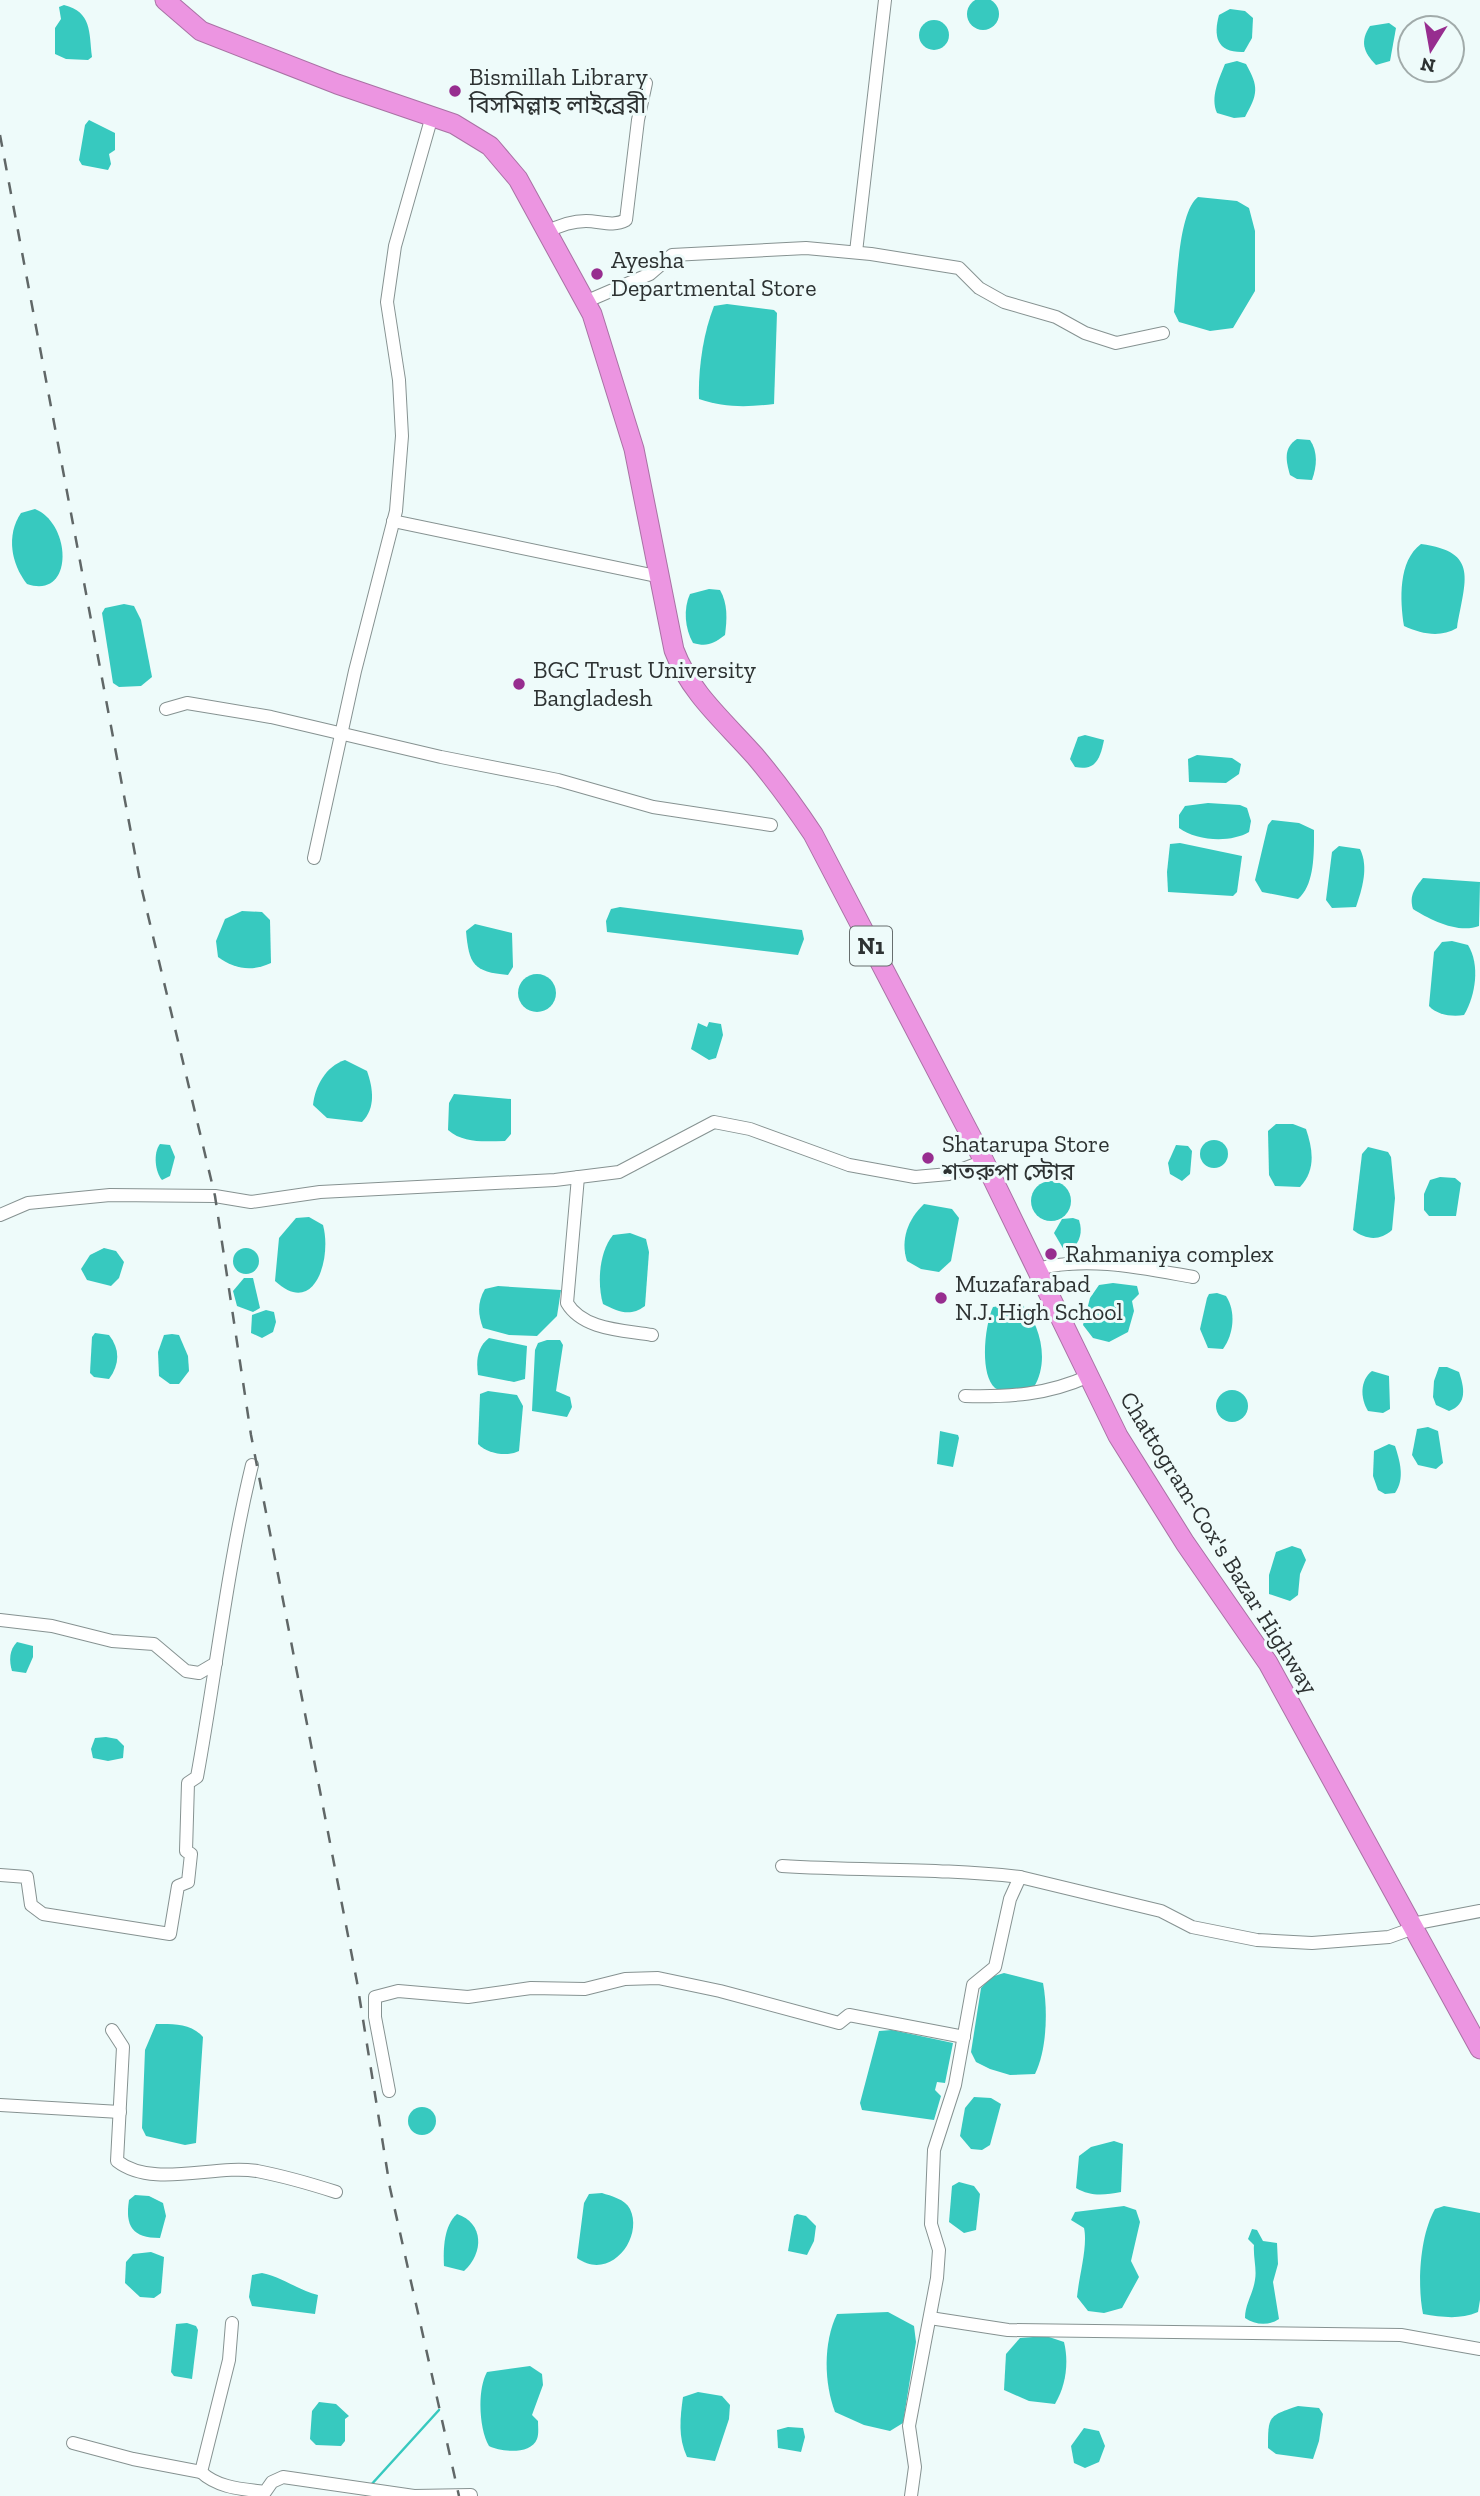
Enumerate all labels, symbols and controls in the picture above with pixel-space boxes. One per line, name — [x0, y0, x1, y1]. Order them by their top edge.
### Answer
north arrow — [1396, 14, 1466, 84]
text: N — [1419, 53, 1437, 78]
place label: Bismillah Library বিসমিল্লাহ লাইব্রেরী — [468, 62, 649, 119]
marker: Bismillah Library বিসমিল্লাহ লাইব্রেরী — [447, 83, 463, 99]
place label: Ayesha Departmental Store — [611, 245, 816, 302]
marker: Ayesha Departmental Store — [589, 266, 605, 282]
place label: BGC Trust University Bangladesh — [533, 655, 757, 712]
marker: BGC Trust University Bangladesh — [511, 676, 527, 692]
road number: N1 — [850, 926, 892, 965]
place label: Shatarupa Store শতরুপা স্টোর — [941, 1129, 1109, 1186]
marker: Shatarupa Store শতরুপা স্টোর — [920, 1150, 936, 1166]
place label: Rahmaniya complex — [1065, 1239, 1274, 1268]
marker: Rahmaniya complex — [1043, 1246, 1059, 1262]
place label: Muzafarabad N.J. High School — [955, 1269, 1123, 1326]
marker: Muzafarabad N.J. High School — [933, 1290, 949, 1306]
street label: Chattogram-Cox's Bazar Highway — [1114, 1386, 1325, 1700]

